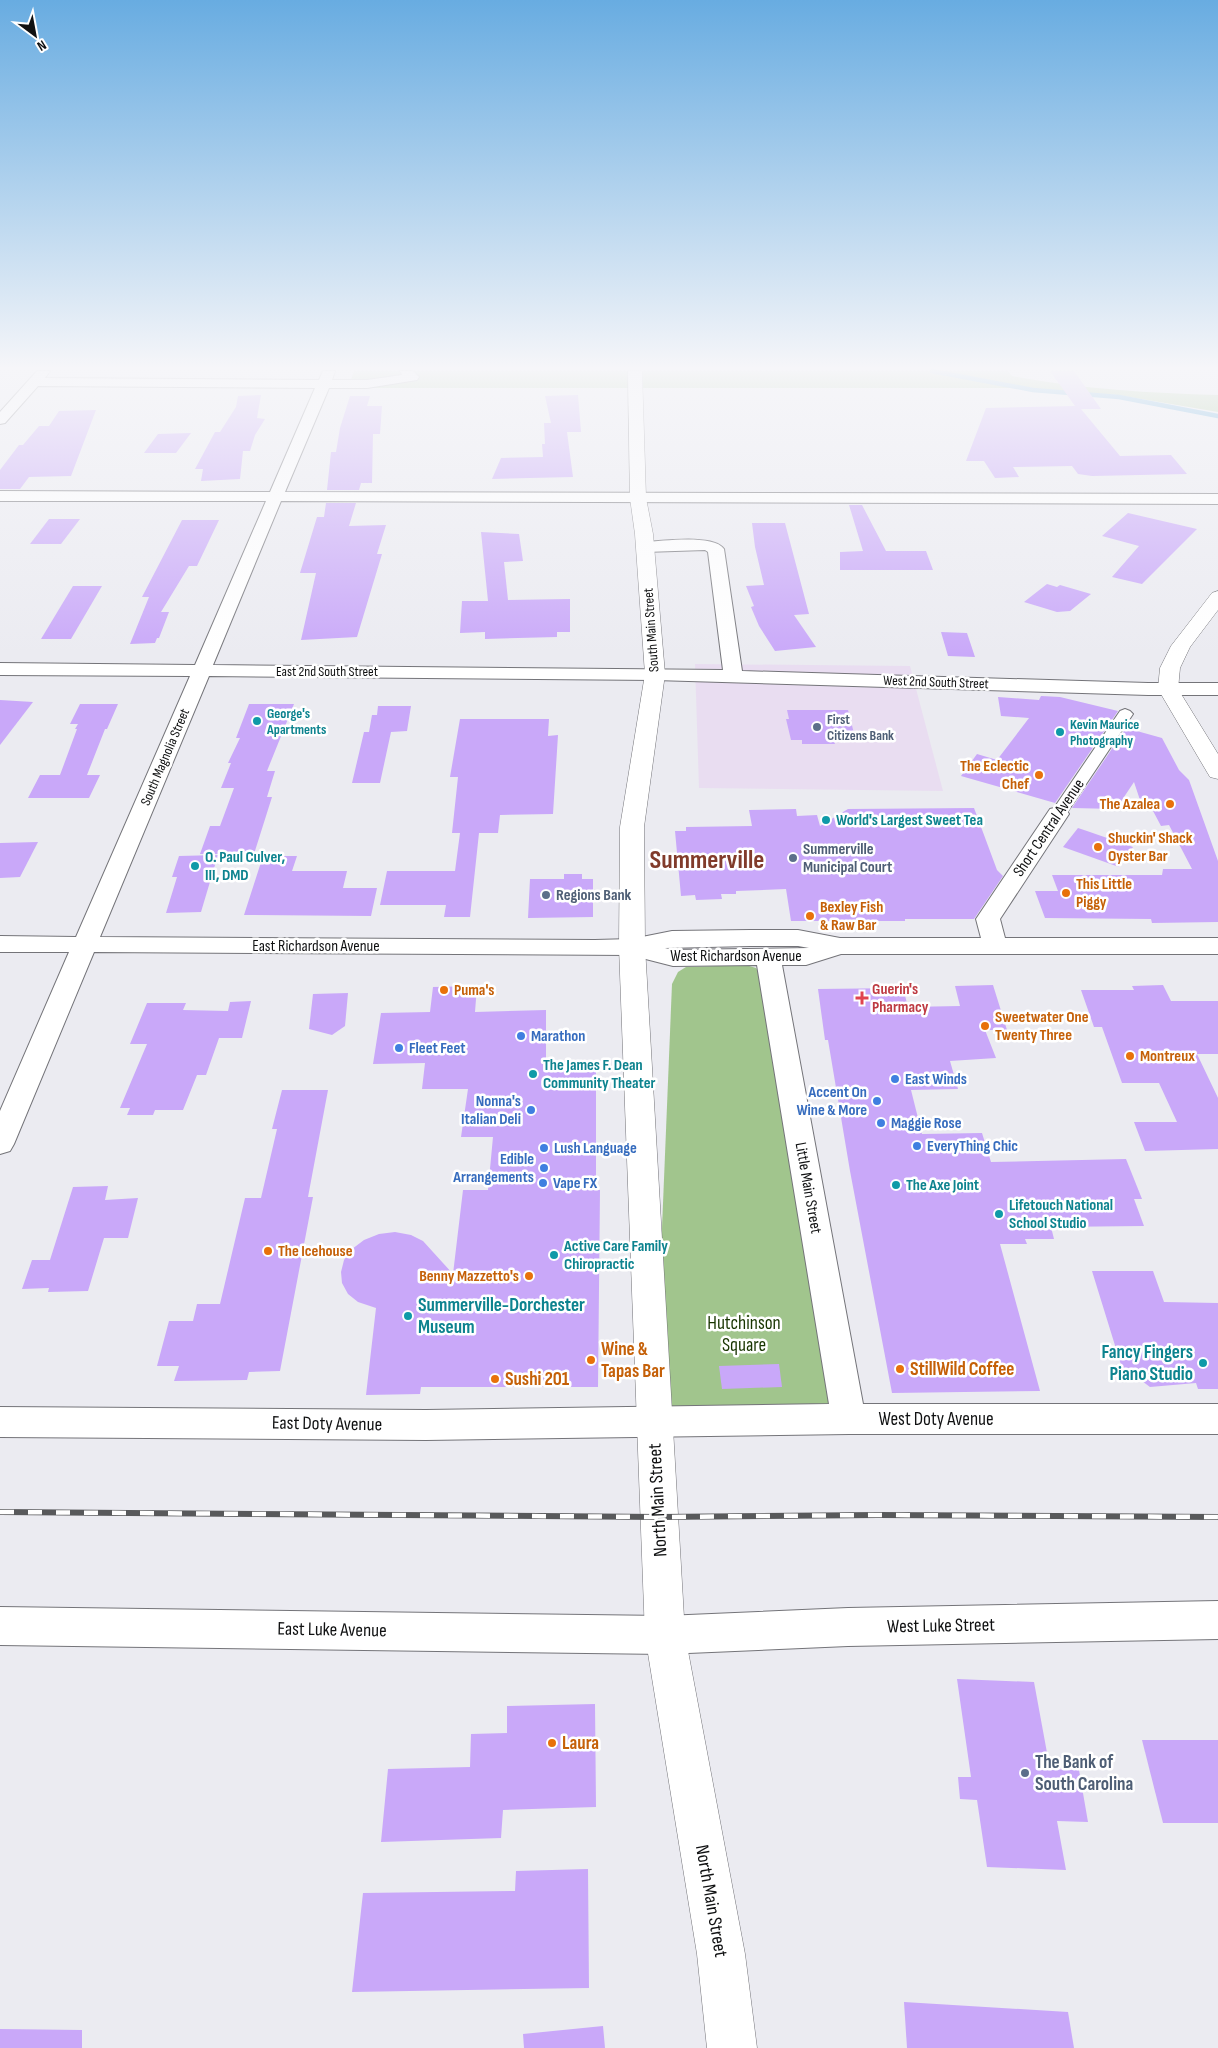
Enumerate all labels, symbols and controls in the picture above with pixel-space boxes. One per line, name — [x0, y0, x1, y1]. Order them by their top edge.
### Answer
north arrow — [10, 10, 60, 60]
text: N — [34, 36, 49, 55]
street label: South Main Street — [640, 587, 662, 673]
street label: East 2nd South Street — [276, 663, 378, 680]
street label: West 2nd South Street — [883, 672, 989, 692]
place label: George's Apartments — [266, 705, 326, 738]
street label: South Magnolia Street — [137, 706, 193, 808]
place label: First Citizens Bank — [827, 711, 894, 744]
marker: George's Apartments — [251, 715, 263, 727]
place label: Kevin Maurice Photography — [1070, 716, 1139, 749]
marker: First Citizens Bank — [811, 721, 823, 733]
marker: Kevin Maurice Photography — [1054, 726, 1066, 738]
place label: The Eclectic Chef — [960, 757, 1030, 794]
marker: The Eclectic Chef — [1033, 769, 1045, 781]
street label: Short Central Avenue — [1009, 776, 1089, 880]
place label: The Azalea — [1100, 795, 1160, 814]
marker: The Azalea — [1164, 798, 1176, 810]
place label: World's Largest Sweet Tea — [836, 811, 983, 830]
marker: World's Largest Sweet Tea — [820, 814, 832, 826]
place label: Shuckin' Shack Oyster Bar — [1108, 829, 1193, 866]
place label: Summerville Municipal Court — [803, 840, 892, 877]
marker: Shuckin' Shack Oyster Bar — [1092, 841, 1104, 853]
district label: Summerville — [650, 845, 764, 876]
place label: O. Paul Culver, III, DMD — [205, 848, 285, 885]
marker: Summerville Municipal Court — [787, 852, 799, 864]
marker: O. Paul Culver, III, DMD — [189, 860, 201, 872]
place label: This Little Piggy — [1076, 875, 1132, 912]
place label: Regions Bank — [556, 886, 632, 905]
marker: This Little Piggy — [1060, 887, 1072, 899]
marker: Regions Bank — [540, 889, 552, 901]
place label: Bexley Fish & Raw Bar — [820, 898, 883, 935]
marker: Bexley Fish & Raw Bar — [804, 910, 816, 922]
street label: East Richardson Avenue — [252, 937, 380, 956]
street label: West Richardson Avenue — [670, 947, 802, 966]
place label: Guerin's Pharmacy — [872, 980, 929, 1017]
place label: Puma's — [454, 981, 494, 1000]
marker: Puma's — [438, 984, 450, 996]
marker: Guerin's Pharmacy — [856, 992, 868, 1004]
place label: Sweetwater One Twenty Three — [995, 1008, 1089, 1045]
marker: Sweetwater One Twenty Three — [979, 1020, 991, 1032]
place label: Marathon — [531, 1027, 585, 1046]
marker: Marathon — [515, 1030, 527, 1042]
place label: Fleet Feet — [409, 1039, 466, 1058]
marker: Fleet Feet — [393, 1042, 405, 1054]
place label: Montreux — [1140, 1047, 1195, 1066]
marker: Montreux — [1124, 1050, 1136, 1062]
place label: The James F. Dean Community Theater — [543, 1056, 656, 1093]
marker: The James F. Dean Community Theater — [527, 1068, 539, 1080]
place label: East Winds — [905, 1070, 967, 1089]
marker: East Winds — [889, 1073, 901, 1085]
place label: Accent On Wine & More — [796, 1083, 867, 1120]
place label: Nonna's Italian Deli — [461, 1092, 521, 1129]
marker: Accent On Wine & More — [871, 1095, 883, 1107]
marker: Nonna's Italian Deli — [525, 1104, 537, 1116]
place label: Maggie Rose — [891, 1114, 962, 1133]
marker: Maggie Rose — [875, 1117, 887, 1129]
place label: EveryThing Chic — [927, 1137, 1018, 1156]
place label: Lush Language — [554, 1139, 637, 1158]
marker: EveryThing Chic — [911, 1140, 923, 1152]
street label: Little Main Street — [791, 1141, 825, 1235]
marker: Lush Language — [538, 1142, 550, 1154]
place label: Edible Arrangements — [452, 1150, 534, 1187]
marker: Edible Arrangements — [538, 1162, 550, 1174]
place label: Vape FX — [553, 1174, 598, 1193]
place label: The Axe Joint — [906, 1176, 979, 1195]
marker: Vape FX — [537, 1177, 549, 1189]
marker: The Axe Joint — [890, 1179, 902, 1191]
place label: Lifetouch National School Studio — [1009, 1196, 1113, 1233]
marker: Lifetouch National School Studio — [993, 1208, 1005, 1220]
place label: Active Care Family Chiropractic — [563, 1237, 668, 1274]
place label: The Icehouse — [278, 1242, 353, 1261]
marker: The Icehouse — [262, 1245, 274, 1257]
marker: Active Care Family Chiropractic — [548, 1249, 560, 1261]
place label: Benny Mazzetto's — [419, 1267, 519, 1286]
marker: Benny Mazzetto's — [523, 1270, 535, 1282]
place label: Summerville-Dorchester Museum — [418, 1294, 585, 1339]
marker: Summerville-Dorchester Museum — [402, 1310, 414, 1322]
park label: Hutchinson Square — [707, 1312, 781, 1357]
place label: Wine & Tapas Bar — [601, 1338, 665, 1383]
place label: Fancy Fingers Piano Studio — [1101, 1341, 1193, 1386]
marker: Wine & Tapas Bar — [585, 1354, 597, 1366]
marker: Fancy Fingers Piano Studio — [1197, 1357, 1209, 1369]
place label: StillWild Coffee — [910, 1358, 1014, 1381]
marker: StillWild Coffee — [894, 1363, 906, 1375]
place label: Sushi 201 — [505, 1368, 570, 1391]
marker: Sushi 201 — [489, 1373, 501, 1385]
street label: West Doty Avenue — [878, 1408, 994, 1431]
street label: East Doty Avenue — [272, 1412, 382, 1436]
street label: North Main Street — [644, 1442, 672, 1557]
street label: West Luke Street — [887, 1614, 995, 1638]
street label: East Luke Avenue — [277, 1618, 387, 1642]
place label: Laura — [562, 1732, 599, 1755]
marker: Laura — [546, 1737, 558, 1749]
place label: The Bank of South Carolina — [1035, 1751, 1133, 1796]
marker: The Bank of South Carolina — [1019, 1767, 1031, 1779]
street label: North Main Street — [690, 1843, 732, 1959]

